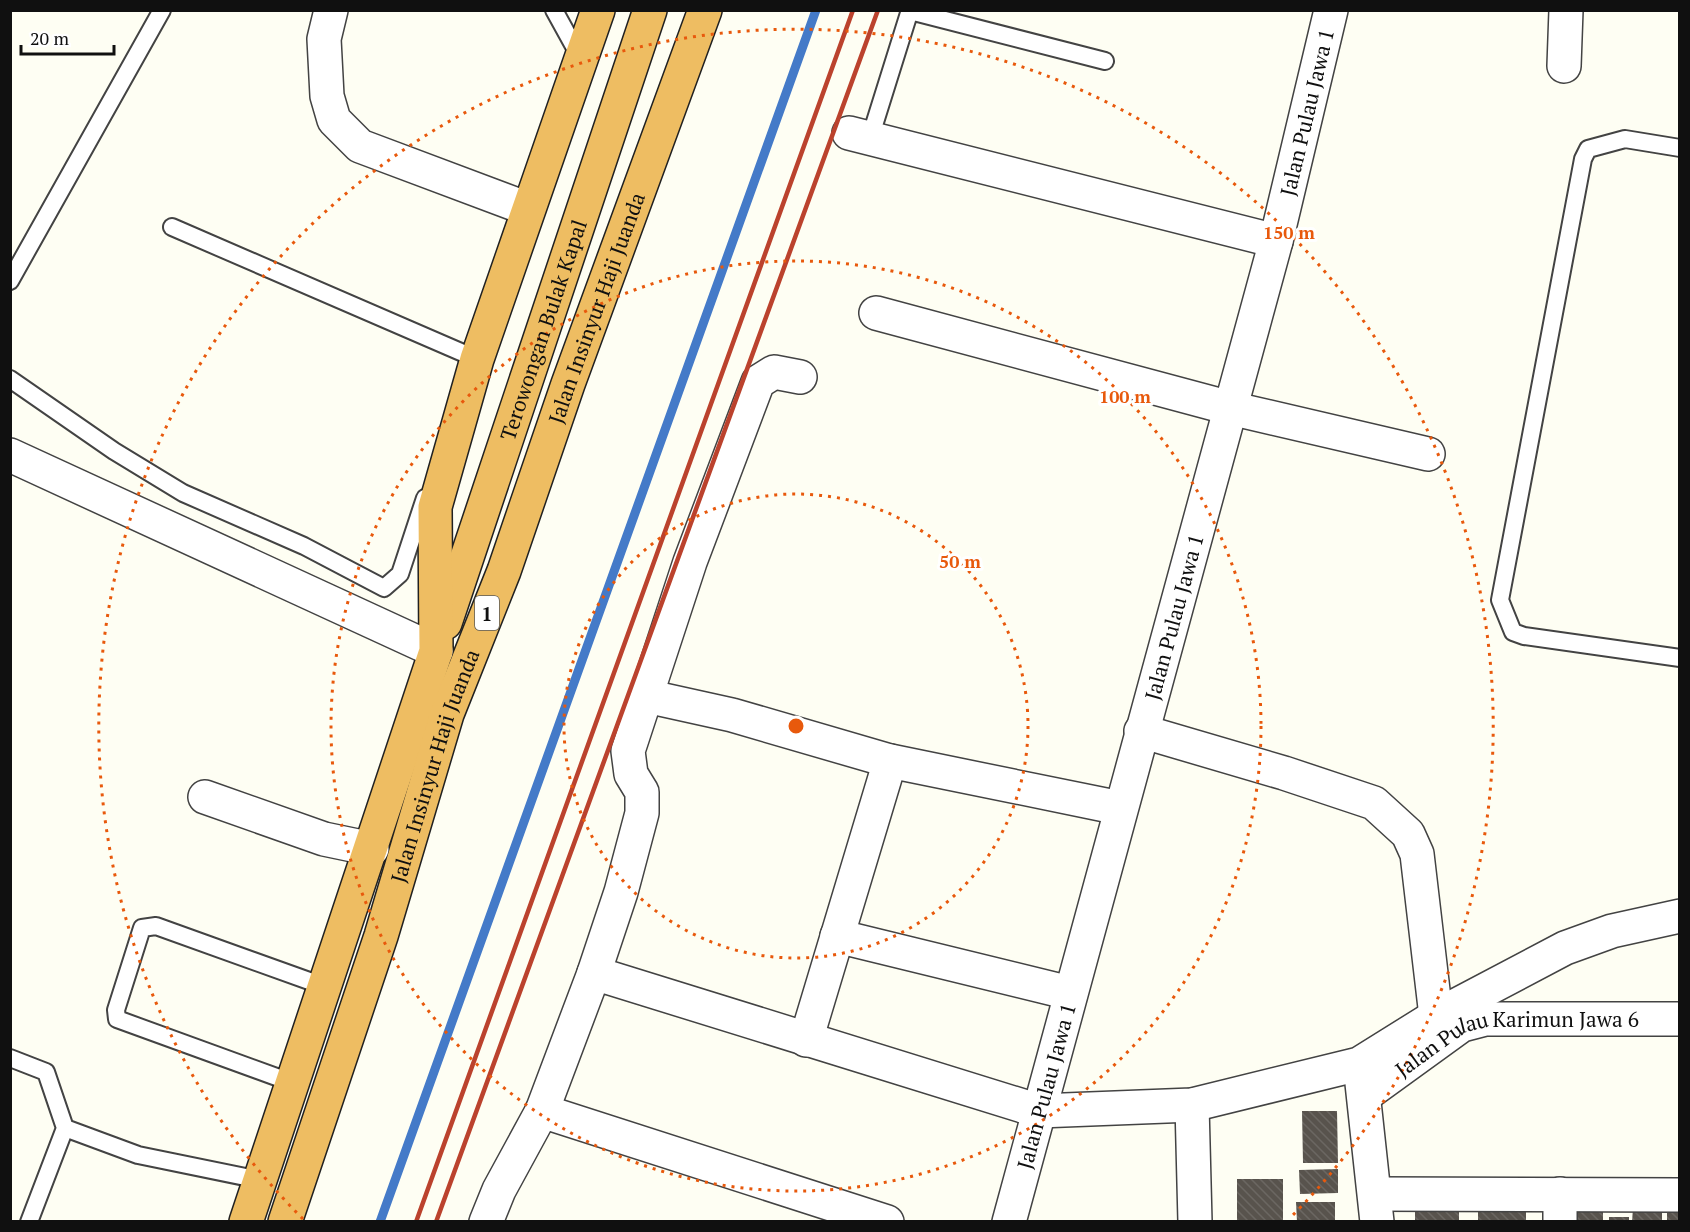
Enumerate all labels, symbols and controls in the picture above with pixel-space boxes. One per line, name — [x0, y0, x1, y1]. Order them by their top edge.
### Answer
scale bar — [21, 18, 114, 56]
text: 20 m — [30, 26, 70, 50]
street label: Jalan Pulau Jawa 1 — [1273, 26, 1340, 199]
street label: Jalan Insinyur Haji Juanda — [542, 188, 651, 427]
street label: Terowongan Bulak Kapal — [493, 216, 593, 444]
text: 150 m — [1263, 220, 1315, 244]
text: 100 m — [1099, 384, 1151, 408]
street label: Jalan Pulau Jawa 1 — [1138, 531, 1210, 703]
text: 50 m — [939, 549, 981, 573]
road number: 1 — [475, 596, 499, 630]
street label: Jalan Insinyur Haji Juanda — [384, 645, 486, 886]
centre of rings — [786, 716, 806, 736]
street label: Jalan Pulau Jawa 1 — [1010, 1000, 1082, 1172]
street label: Jalan Pulau Karimun Jawa 6 — [1389, 1005, 1639, 1083]

